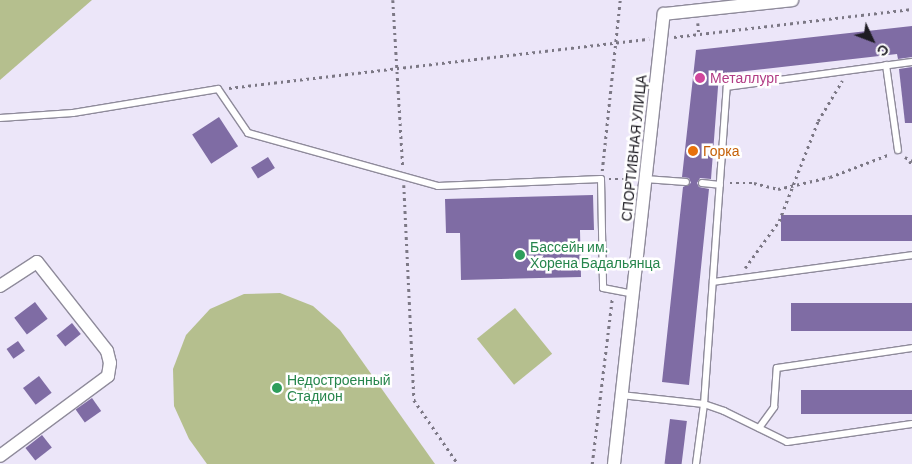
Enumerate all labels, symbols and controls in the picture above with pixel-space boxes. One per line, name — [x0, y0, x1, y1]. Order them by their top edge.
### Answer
north arrow — [847, 15, 897, 65]
text: С — [874, 41, 893, 60]
place label: Металлург — [710, 70, 779, 86]
marker: Металлург — [694, 72, 706, 84]
street label: СПОРТИВНАЯ УЛИЦА — [618, 74, 650, 222]
place label: Горка — [703, 143, 739, 159]
marker: Горка — [687, 145, 699, 157]
place label: Бассейн им. Хорена Бадальянца — [530, 239, 660, 272]
marker: Бассейн им. Хорена Бадальянца — [514, 249, 526, 261]
place label: Недостроенный Стадион — [287, 372, 391, 404]
marker: Недостроенный Стадион — [271, 382, 283, 394]

